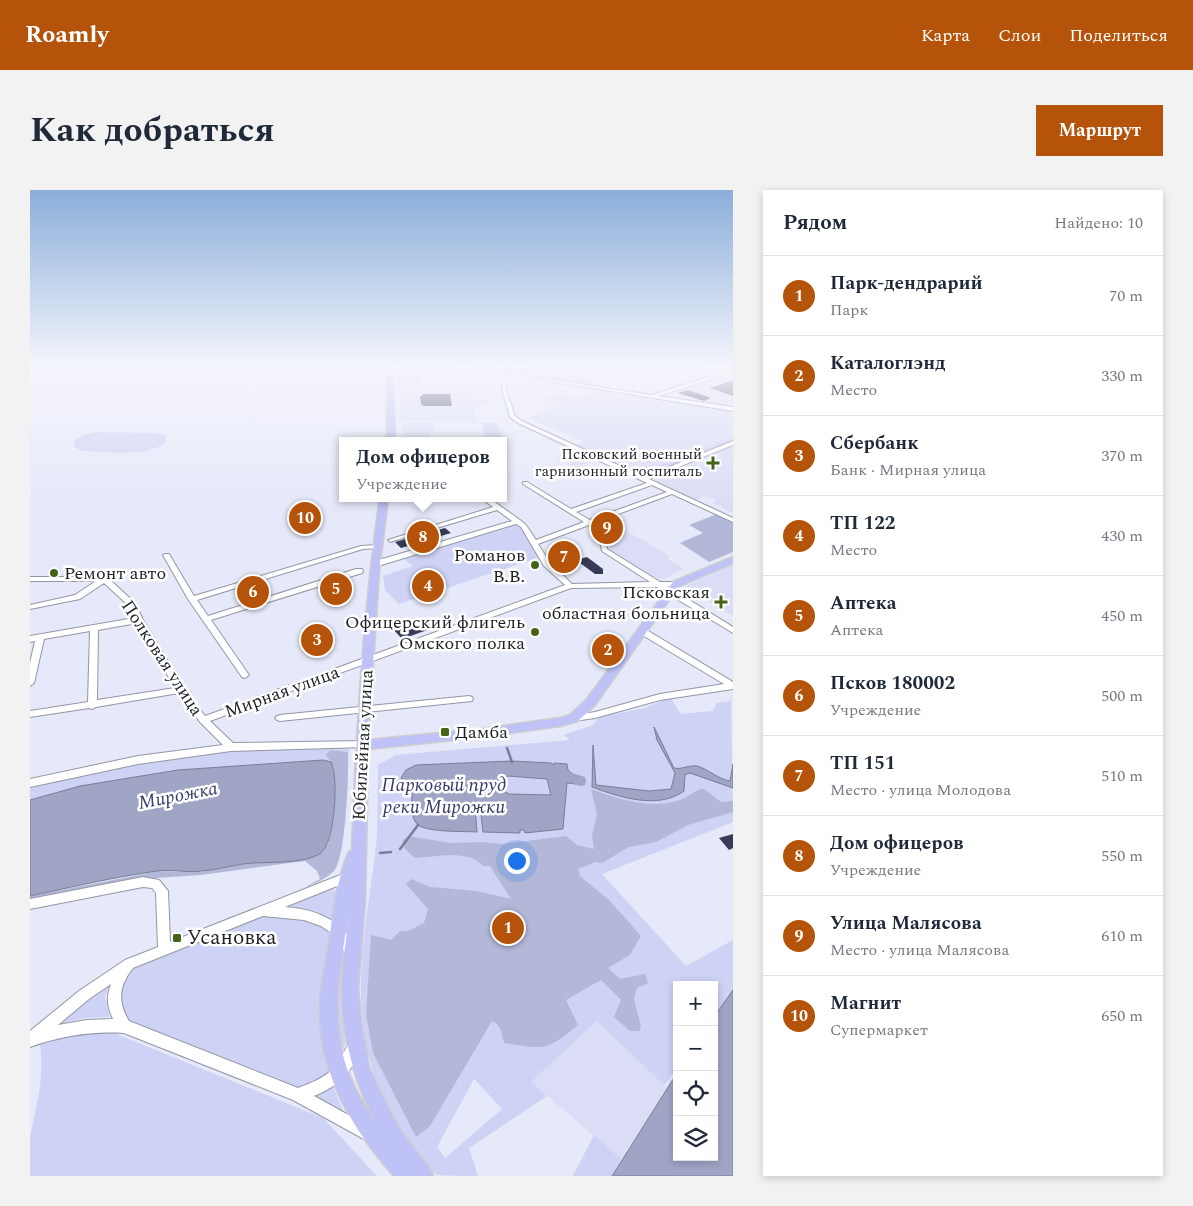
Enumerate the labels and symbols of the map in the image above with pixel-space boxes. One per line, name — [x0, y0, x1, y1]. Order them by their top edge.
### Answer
place label: Псковский военный гарнизонный госпиталь — [535, 443, 702, 483]
marker: Псковский военный гарнизонный госпиталь — [706, 456, 720, 470]
pin: 10 — [289, 499, 321, 537]
pin: 9 — [591, 509, 623, 547]
pin: 8 — [407, 518, 439, 556]
pin: 7 — [548, 538, 580, 576]
place label: Романов В.В. — [454, 542, 525, 590]
marker: Романов В.В. — [529, 559, 541, 571]
place label: Ремонт авто — [64, 560, 166, 587]
marker: Ремонт авто — [48, 567, 60, 579]
pin: 4 — [412, 567, 444, 605]
pin: 5 — [320, 570, 352, 608]
pin: 6 — [237, 573, 269, 611]
place label: Псковская областная больница — [542, 579, 710, 627]
street label: Полковая улица — [114, 595, 210, 722]
marker: Псковская областная больница — [714, 595, 728, 609]
place label: Офицерский флигель Омского полка — [345, 609, 525, 657]
pin: 3 — [301, 621, 333, 659]
marker: Офицерский флигель Омского полка — [529, 626, 541, 638]
pin: 2 — [592, 631, 624, 669]
street label: Мирная улица — [221, 659, 343, 725]
street label: Юбилейная улица — [346, 669, 380, 821]
place label: Дамба — [455, 719, 508, 746]
marker: Дамба — [439, 726, 451, 738]
water label: Парковый пруд реки Мирожки — [381, 771, 507, 822]
water label: Мирожка — [136, 774, 221, 818]
your location — [504, 848, 530, 874]
pin: 1 — [492, 909, 524, 947]
place label: Усановка — [187, 922, 277, 954]
marker: Усановка — [171, 932, 183, 944]

